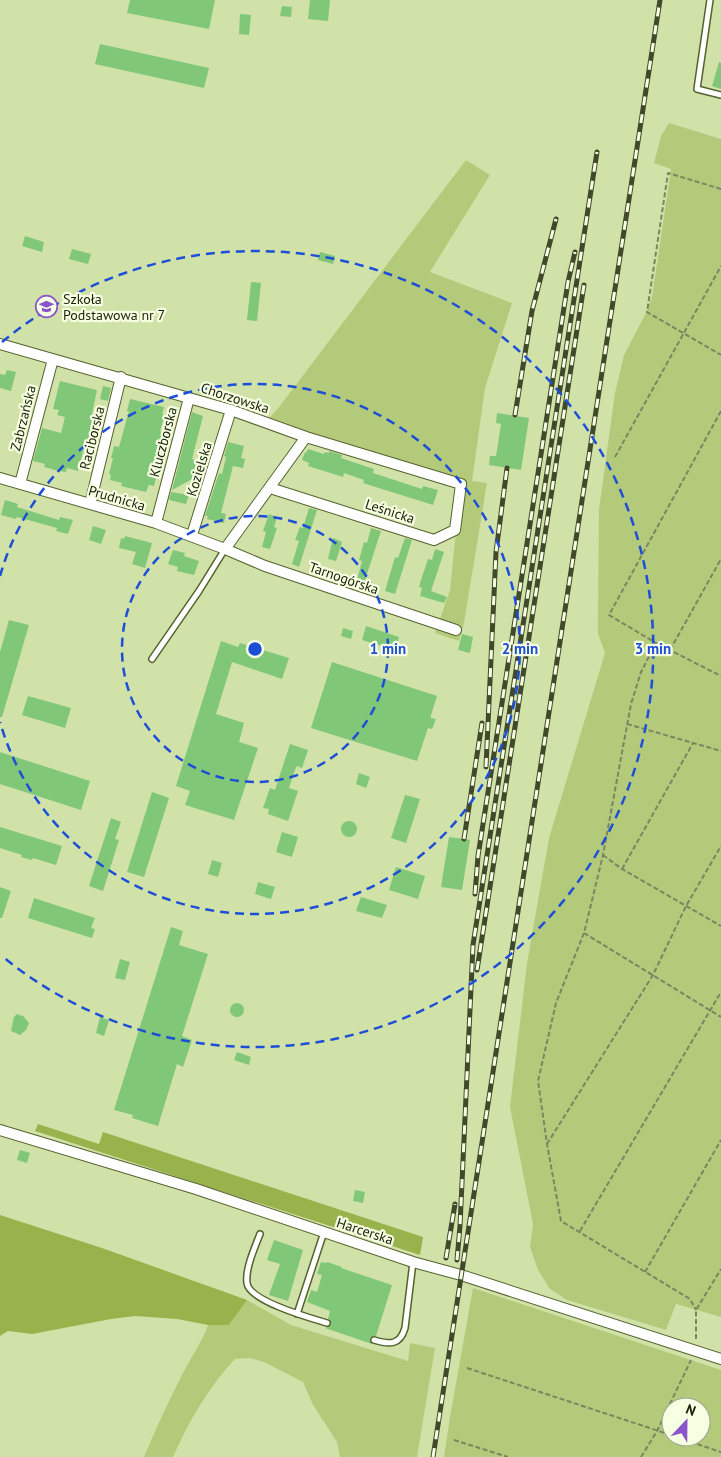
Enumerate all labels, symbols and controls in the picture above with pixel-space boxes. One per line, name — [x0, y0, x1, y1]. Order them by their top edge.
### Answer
place label: Szkoła Podstawowa nr 7 — [63, 290, 165, 324]
school or university icon: Szkoła Podstawowa nr 7 — [35, 295, 59, 319]
street label: Chorzowska — [198, 378, 272, 418]
street label: Zabrzańska — [6, 383, 40, 453]
street label: Raciborska — [75, 404, 109, 472]
street label: Kluczborska — [145, 405, 181, 479]
street label: Kozielska — [182, 440, 216, 498]
street label: Prudnicka — [86, 481, 148, 515]
street label: Leśnicka — [363, 495, 417, 527]
street label: Tarnogórska — [307, 558, 381, 598]
text: 1 min — [370, 639, 406, 658]
text: 2 min — [502, 639, 538, 658]
text: 3 min — [635, 639, 671, 658]
centre of rings — [246, 640, 264, 658]
street label: Harcerska — [334, 1213, 396, 1249]
north arrow — [661, 1397, 711, 1447]
text: N — [683, 1400, 699, 1420]

